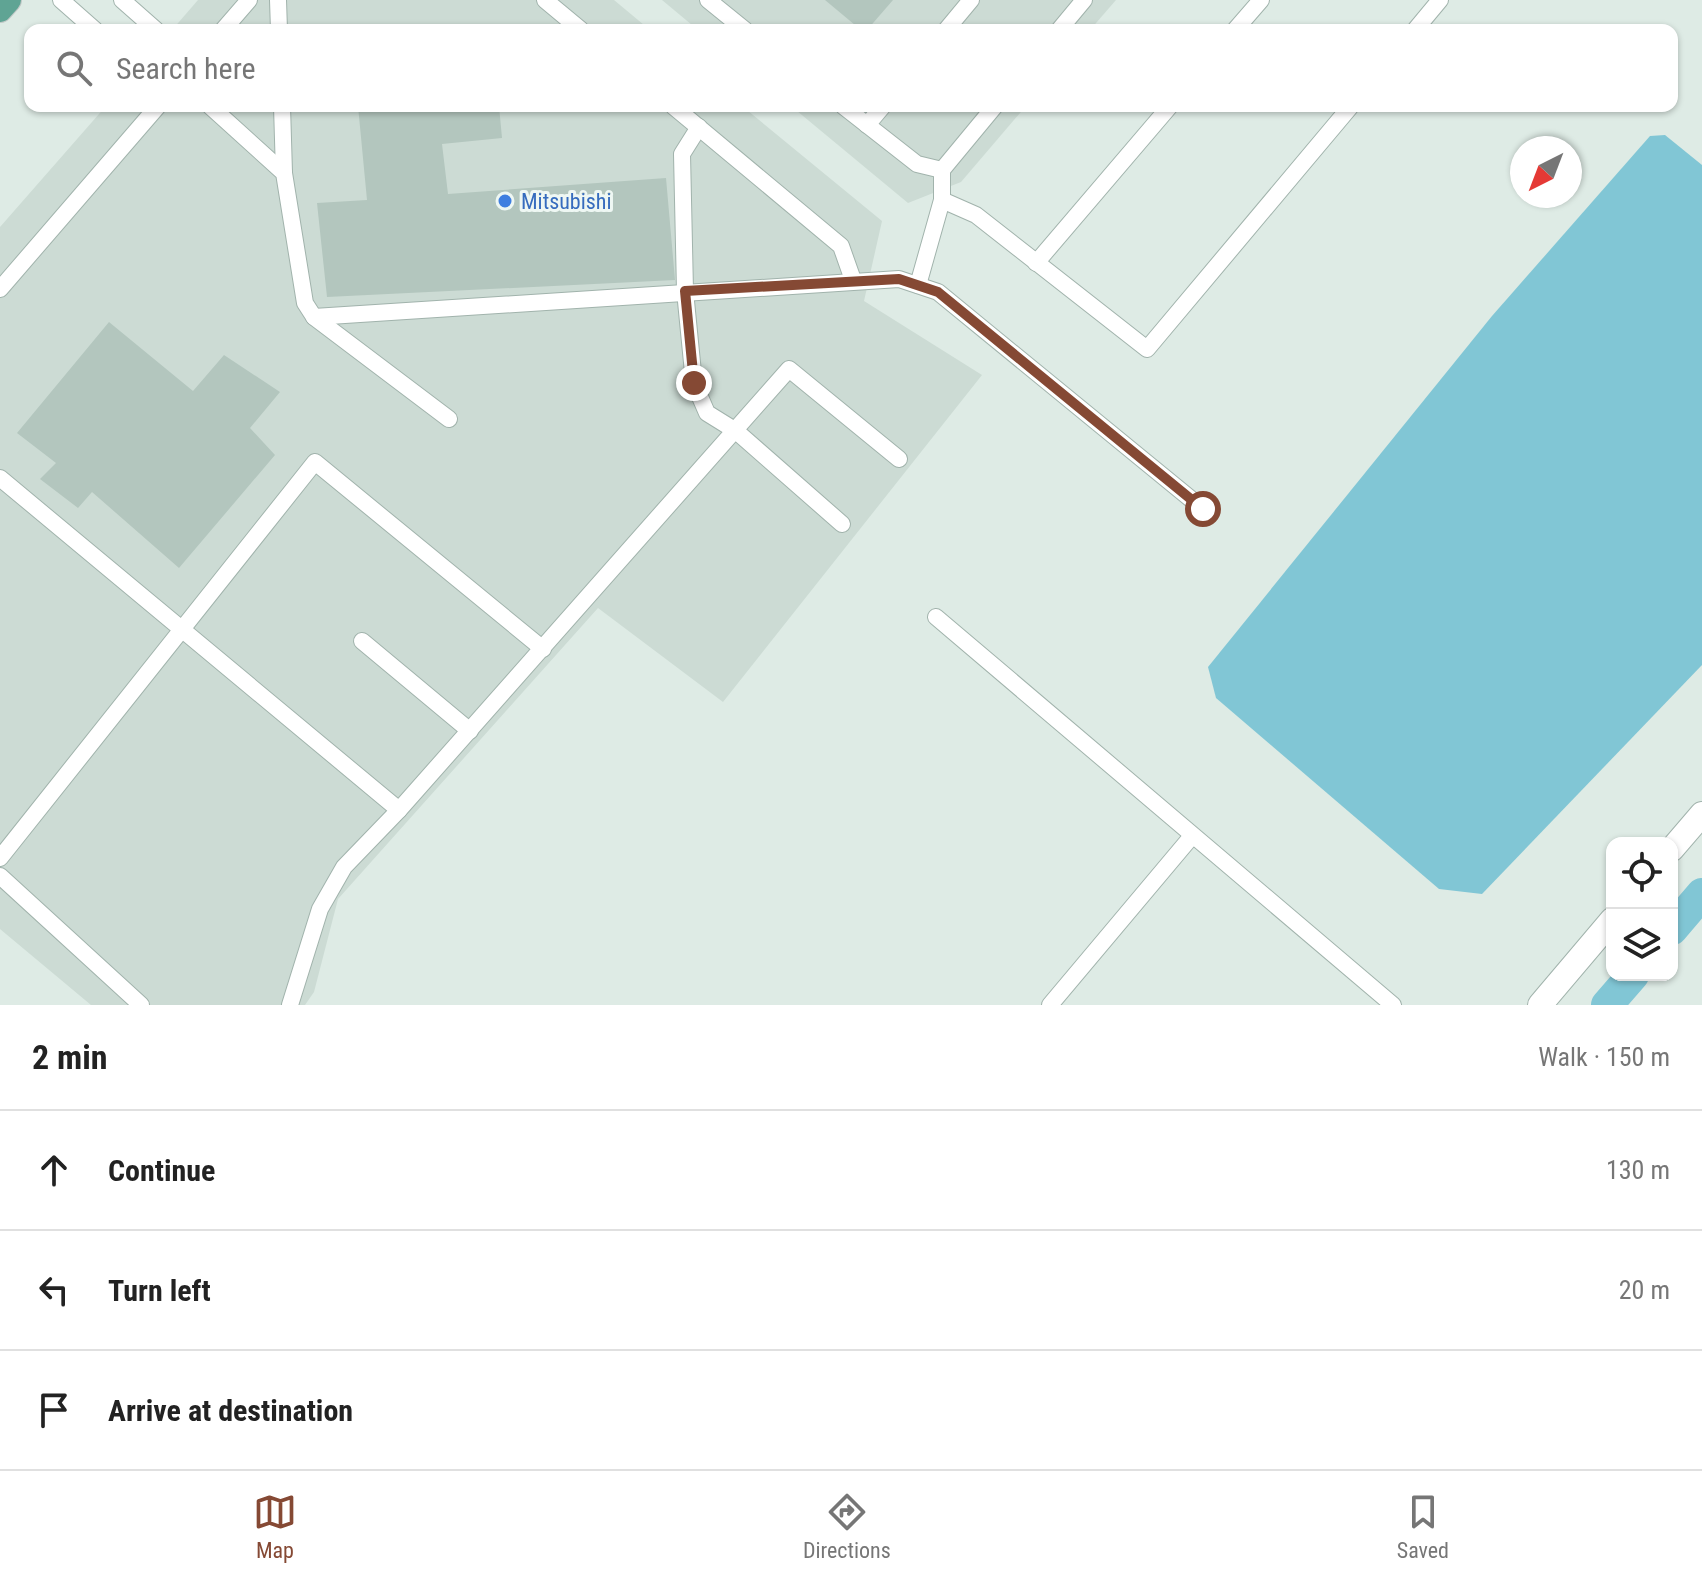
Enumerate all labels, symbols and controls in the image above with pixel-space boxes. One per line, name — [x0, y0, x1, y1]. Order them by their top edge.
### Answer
search box — [24, 24, 1678, 112]
icon: search — [52, 46, 96, 90]
text: Search here — [116, 51, 256, 86]
north arrow — [1510, 136, 1582, 208]
place label: Mitsubishi — [521, 189, 611, 214]
marker: Mitsubishi — [496, 192, 514, 210]
route end — [676, 365, 712, 401]
route start — [1185, 491, 1221, 527]
map controls — [1606, 837, 1678, 981]
button: locate — [1606, 837, 1678, 909]
button: layers — [1606, 909, 1678, 981]
text: 2 min — [32, 1037, 108, 1077]
text: Walk · 150 m — [1538, 1042, 1670, 1072]
icon: ahead — [32, 1148, 76, 1192]
text: Continue — [108, 1153, 215, 1188]
text: 130 m — [1606, 1155, 1670, 1185]
icon: left — [32, 1268, 76, 1312]
text: Turn left — [108, 1273, 211, 1308]
text: 20 m — [1619, 1275, 1670, 1305]
icon: arrive — [32, 1388, 76, 1432]
text: Arrive at destination — [108, 1393, 353, 1428]
tab: Map — [253, 1490, 297, 1563]
tab: Directions — [803, 1490, 891, 1563]
tab: Saved — [1397, 1490, 1449, 1563]

